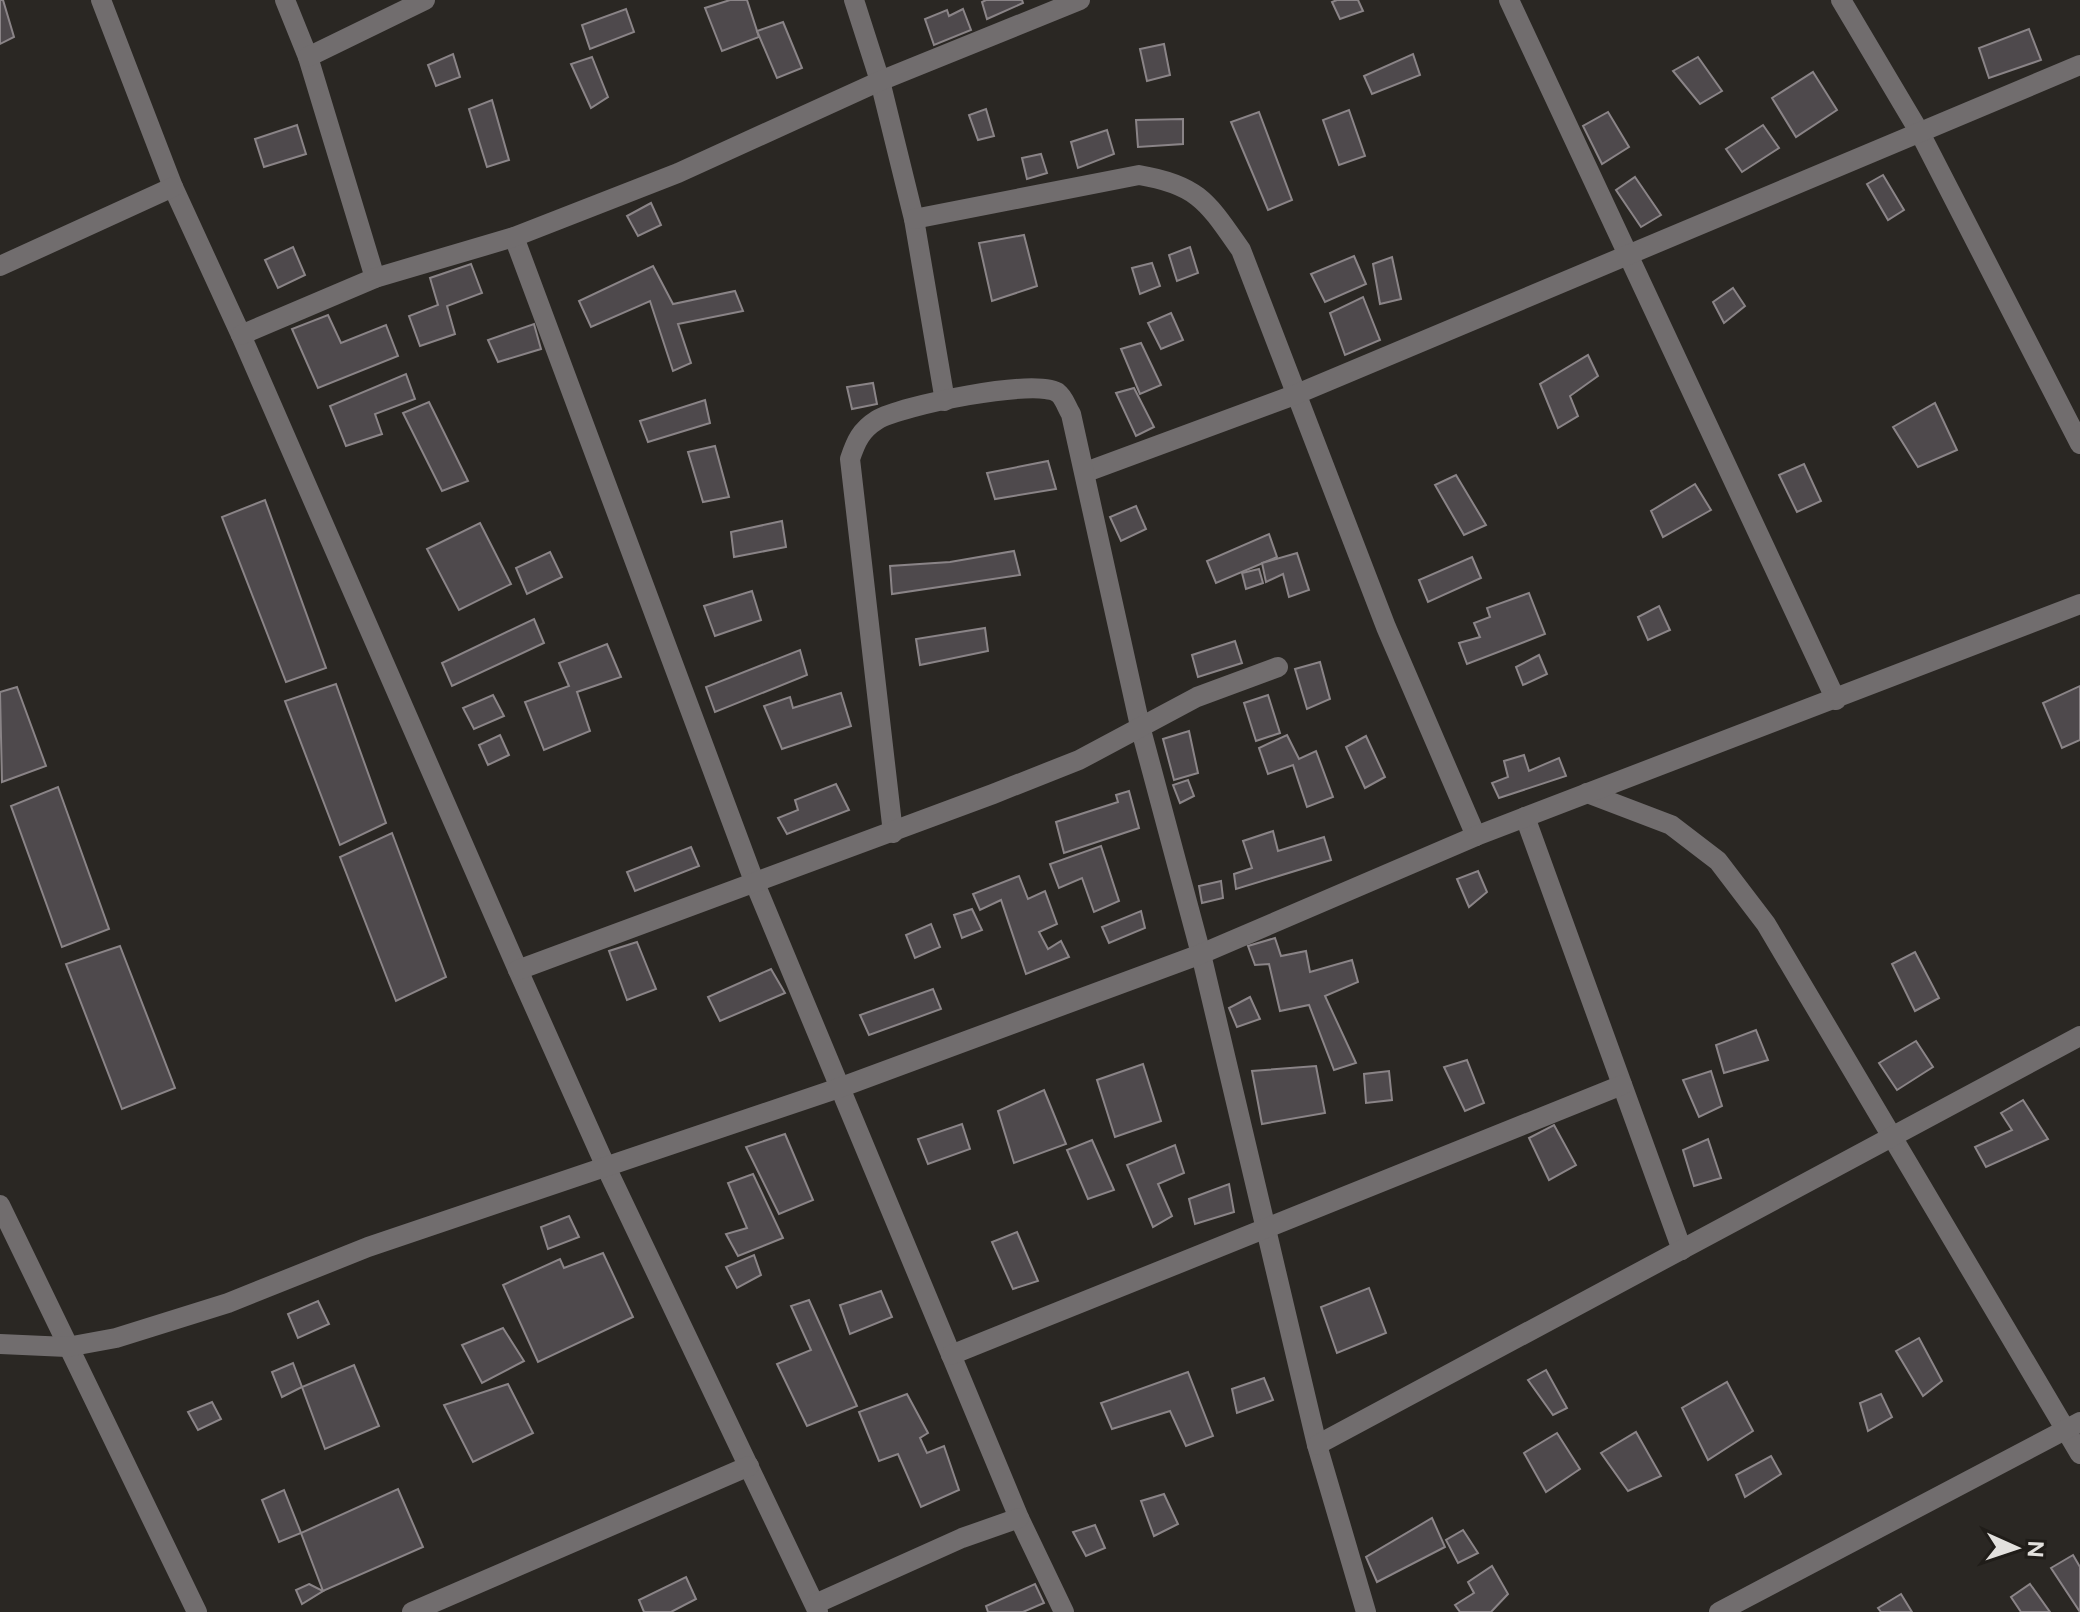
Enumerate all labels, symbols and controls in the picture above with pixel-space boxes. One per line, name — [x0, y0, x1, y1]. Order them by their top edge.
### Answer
north arrow — [1976, 1508, 2056, 1588]
text: N — [2022, 1540, 2049, 1558]

